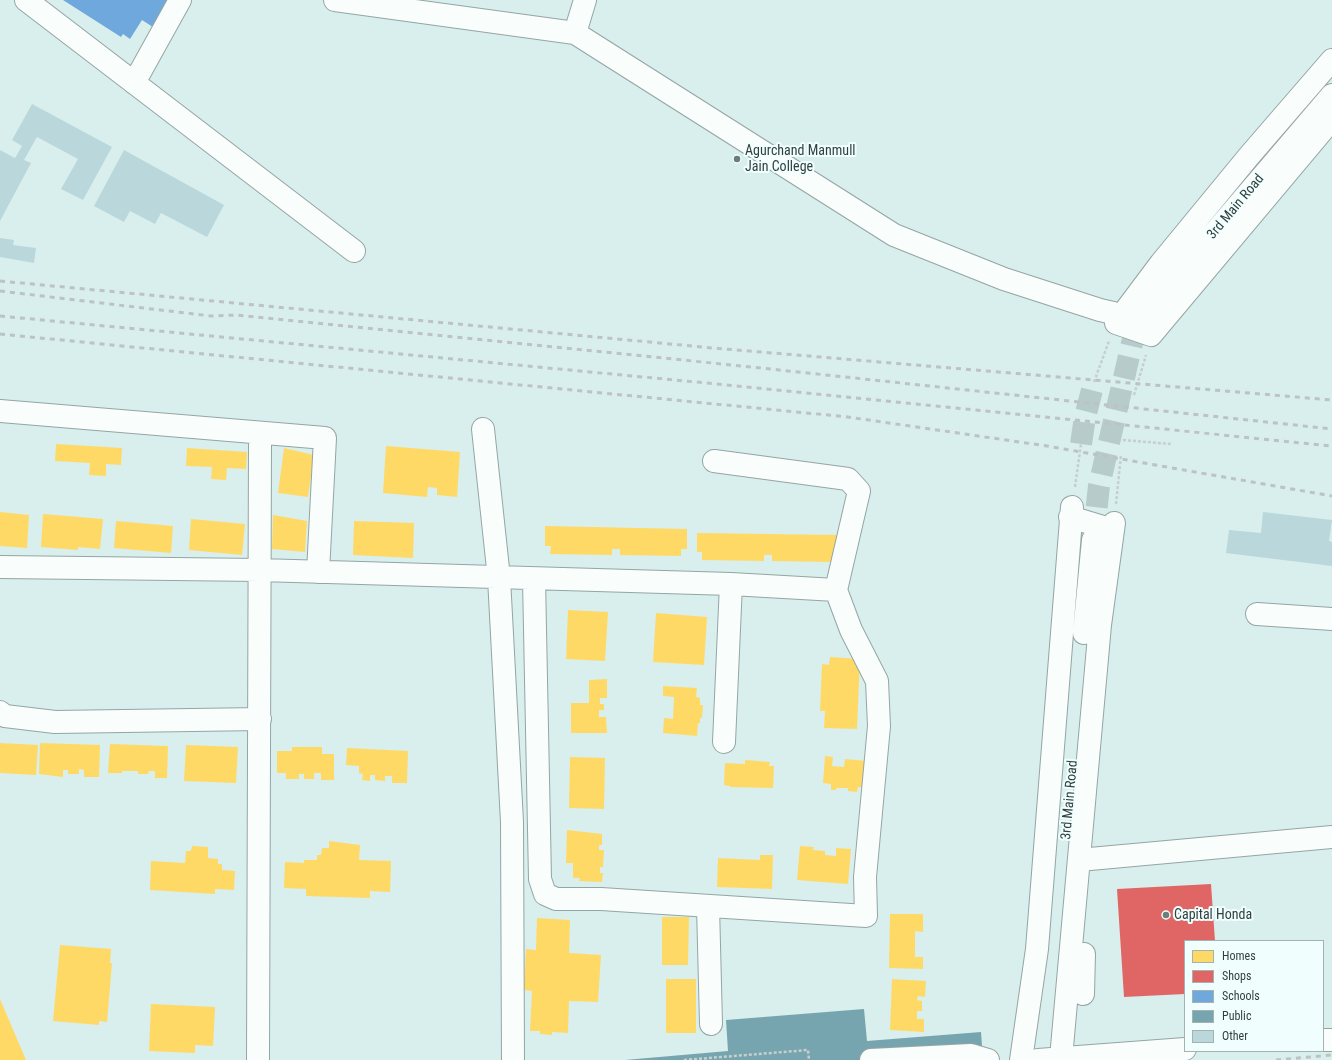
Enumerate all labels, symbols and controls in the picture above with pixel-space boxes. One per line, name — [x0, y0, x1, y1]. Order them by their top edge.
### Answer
place label: Agurchand Manmull Jain College — [745, 143, 856, 176]
marker: Agurchand Manmull Jain College — [732, 154, 742, 164]
street label: 3rd Main Road — [1204, 171, 1268, 243]
street label: 3rd Main Road — [1058, 760, 1082, 840]
place label: Capital Honda — [1174, 907, 1252, 923]
marker: Capital Honda — [1161, 910, 1171, 920]
legend — [1184, 940, 1324, 1052]
text: Homes — [1222, 949, 1256, 963]
text: Shops — [1222, 969, 1251, 983]
text: Schools — [1222, 989, 1260, 1003]
text: Public — [1222, 1009, 1251, 1023]
text: Other — [1222, 1029, 1248, 1043]

